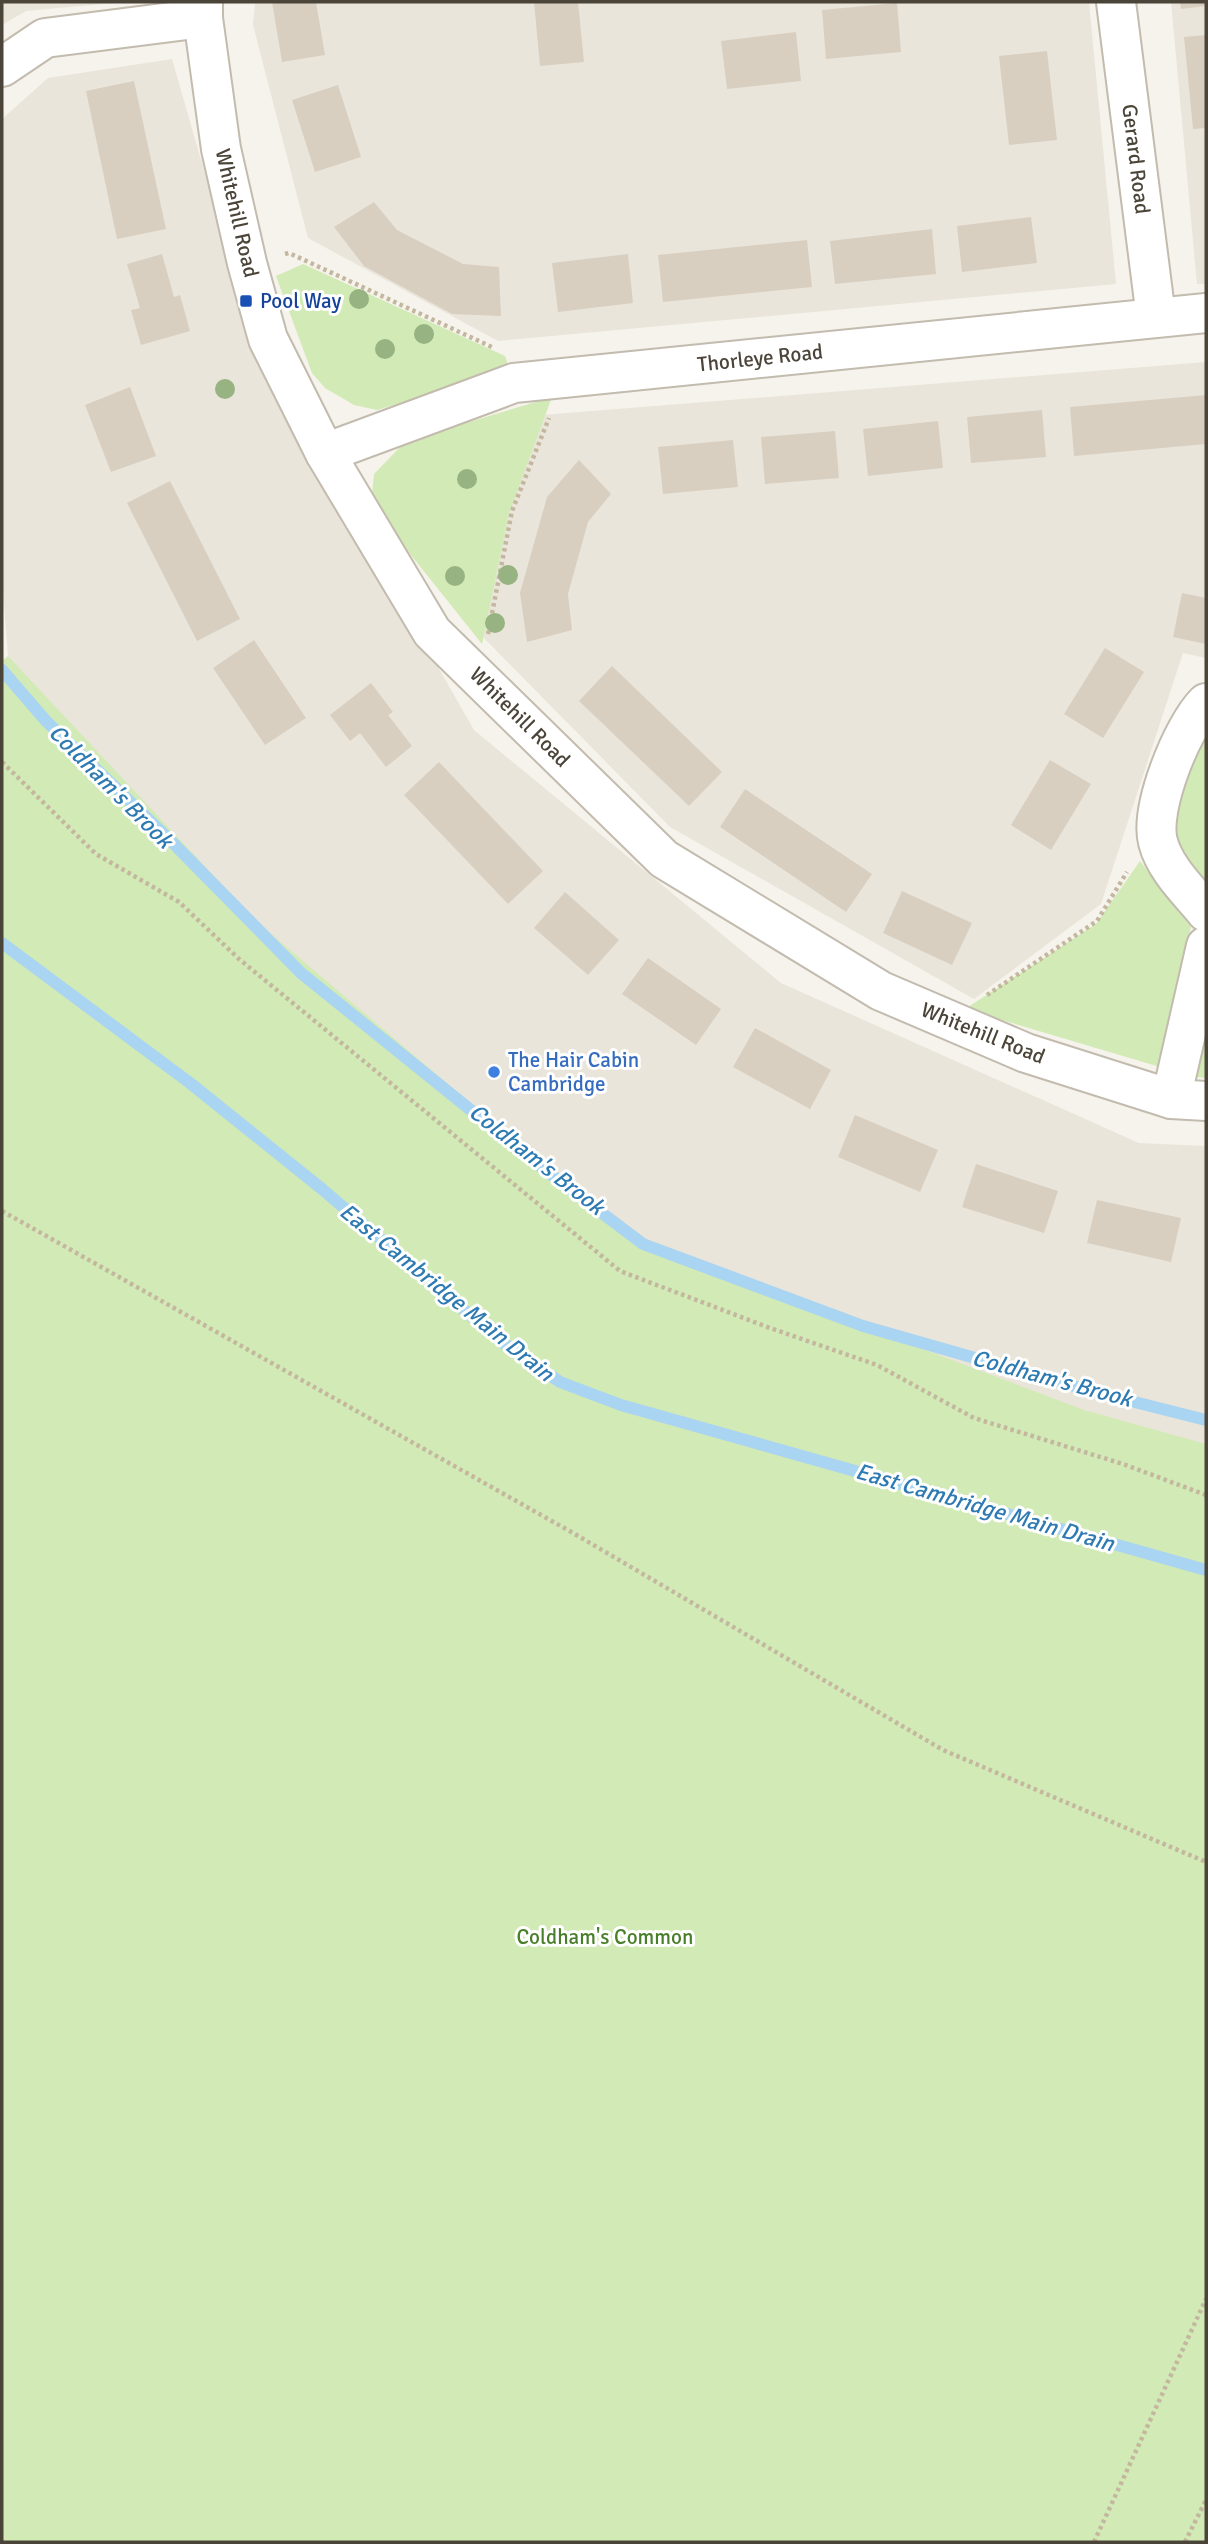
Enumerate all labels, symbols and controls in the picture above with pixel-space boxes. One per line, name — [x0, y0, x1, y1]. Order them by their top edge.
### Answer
street label: Gerard Road — [1116, 103, 1156, 215]
street label: Whitehill Road — [210, 146, 264, 280]
place label: Pool Way — [260, 288, 341, 314]
marker: Pool Way — [238, 293, 254, 309]
street label: Thorleye Road — [696, 338, 824, 378]
street label: Whitehill Road — [464, 661, 576, 773]
water label: Coldham's Brook — [42, 718, 181, 856]
street label: Whitehill Road — [917, 996, 1049, 1070]
place label: The Hair Cabin Cambridge — [508, 1047, 639, 1097]
marker: The Hair Cabin Cambridge — [486, 1064, 502, 1080]
water label: Coldham's Brook — [463, 1098, 612, 1223]
water label: East Cambridge Main Drain — [334, 1197, 561, 1389]
water label: Coldham's Brook — [969, 1343, 1137, 1414]
water label: East Cambridge Main Drain — [852, 1457, 1119, 1559]
park label: Coldham's Common — [517, 1924, 693, 1950]

